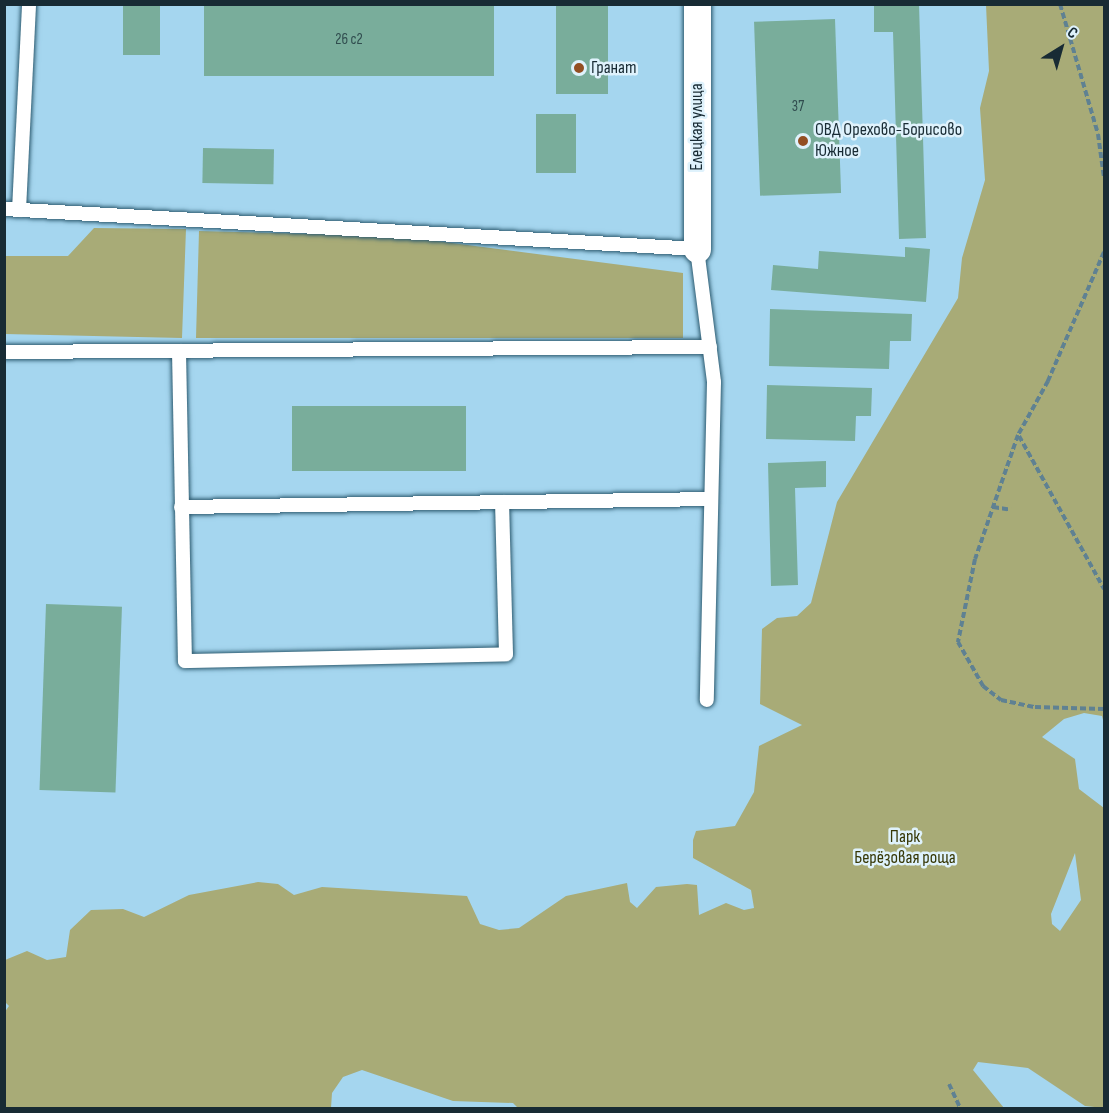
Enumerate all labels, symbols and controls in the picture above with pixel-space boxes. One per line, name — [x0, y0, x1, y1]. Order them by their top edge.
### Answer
north arrow — [1031, 18, 1091, 78]
text: С — [1063, 23, 1081, 43]
house number: 26 с2 — [335, 31, 363, 49]
place label: Гранат — [591, 57, 637, 79]
marker: Гранат — [572, 61, 586, 75]
street label: Елецкая улица — [686, 83, 708, 171]
house number: 37 — [792, 98, 804, 116]
place label: ОВД Орехово-Борисово Южное — [815, 120, 962, 162]
marker: ОВД Орехово-Борисово Южное — [796, 134, 810, 148]
park label: Парк Берёзовая роща — [854, 827, 956, 870]

